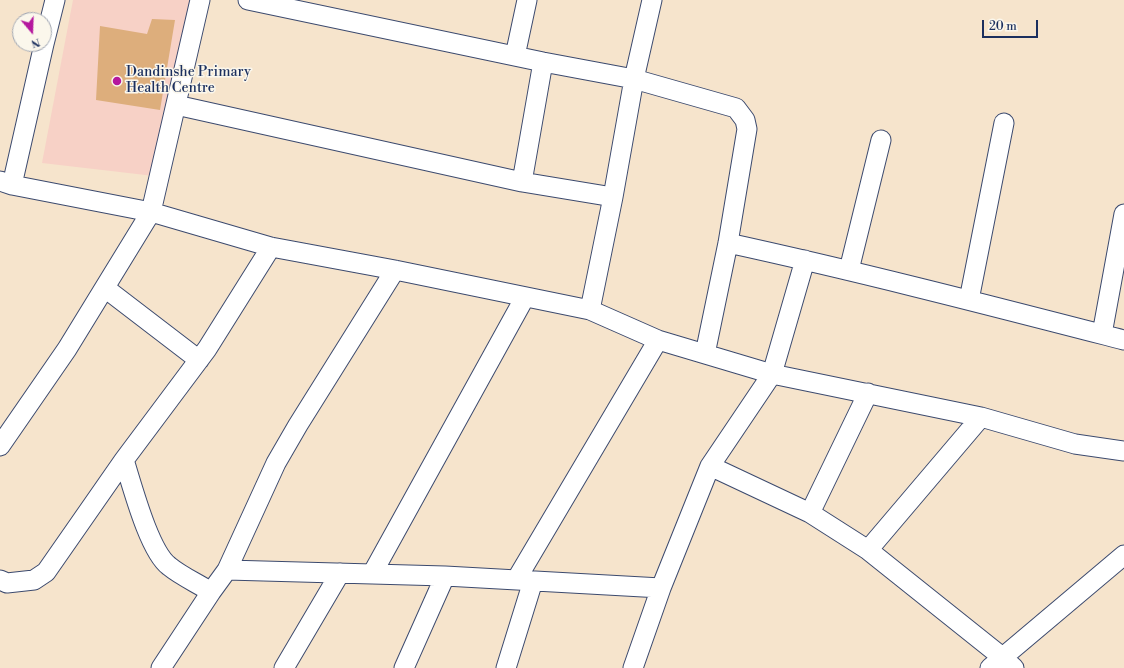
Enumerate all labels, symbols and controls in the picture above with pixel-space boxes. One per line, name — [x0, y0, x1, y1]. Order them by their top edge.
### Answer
north arrow — [12, 12, 52, 52]
scale bar — [984, 12, 1040, 38]
text: 20 m — [989, 19, 1017, 34]
text: N — [29, 34, 42, 50]
place label: Dandinshe Primary Health Centre — [126, 65, 251, 98]
marker: Dandinshe Primary Health Centre — [111, 75, 123, 87]

